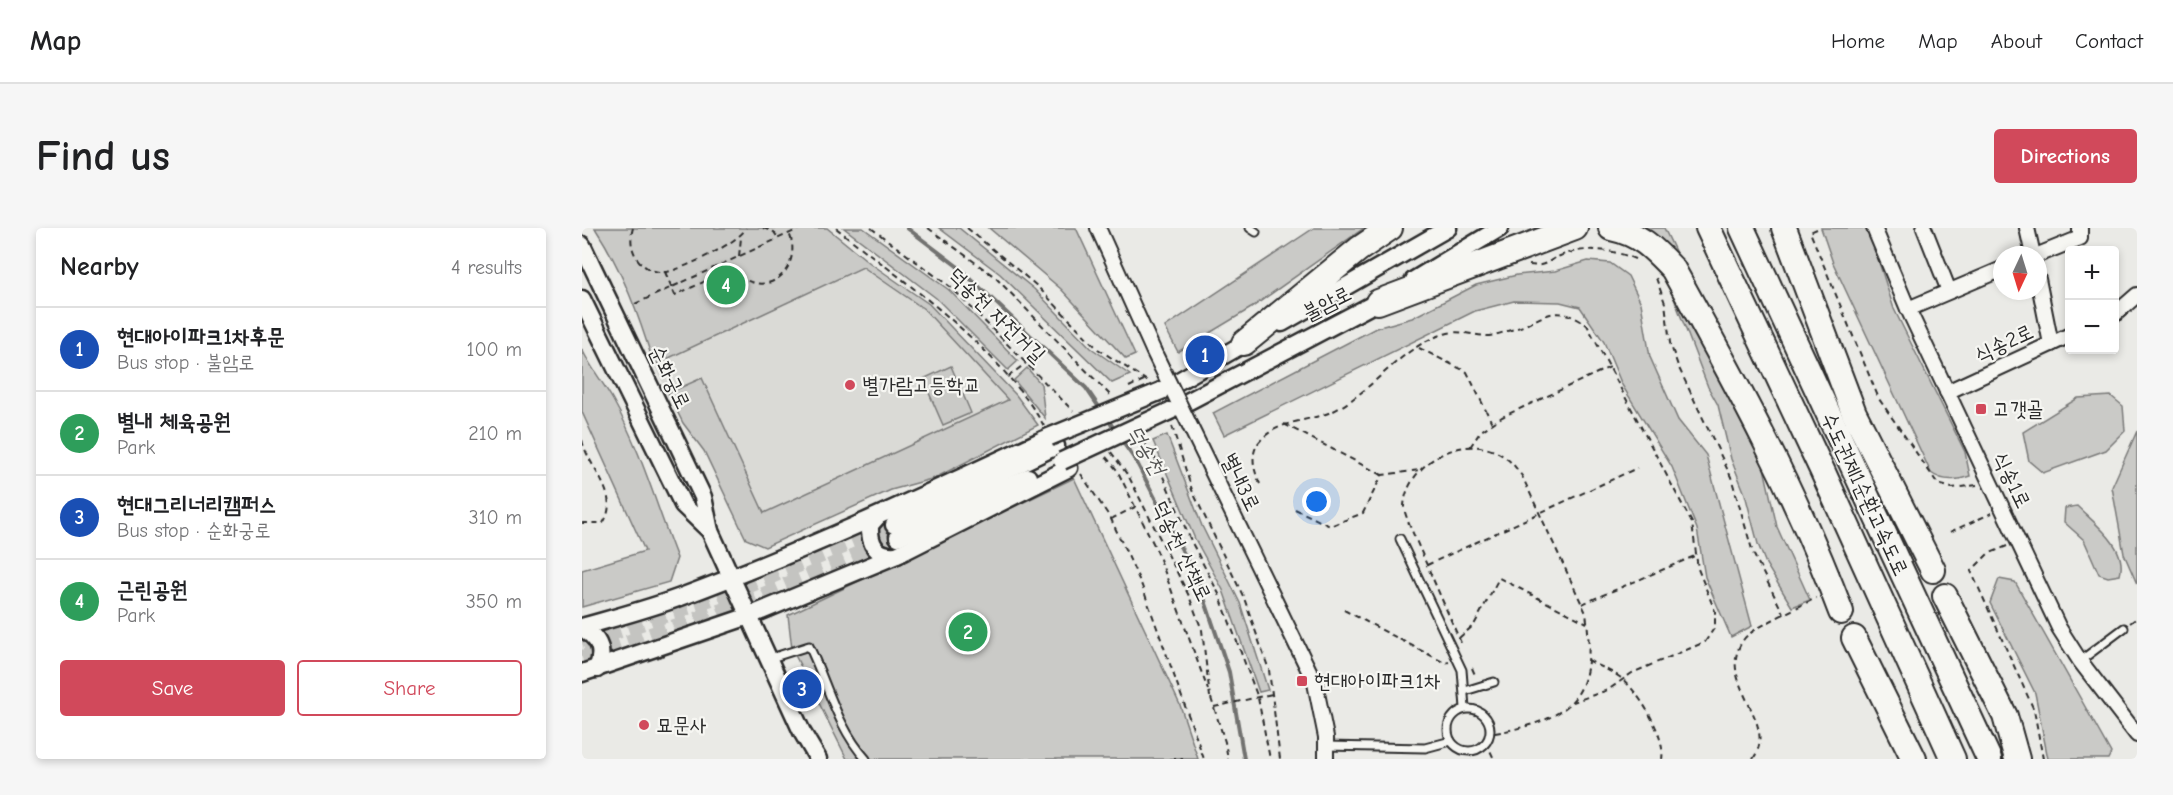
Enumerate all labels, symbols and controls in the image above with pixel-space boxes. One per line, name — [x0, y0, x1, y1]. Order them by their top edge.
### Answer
text: Map — [30, 25, 81, 57]
text: Home — [1831, 29, 1885, 53]
text: Map — [1918, 29, 1958, 53]
text: About — [1991, 29, 2042, 53]
text: Contact — [2075, 29, 2143, 53]
button: Directions — [1994, 129, 2137, 183]
text: Find us — [36, 132, 170, 181]
north arrow — [1993, 246, 2047, 300]
map controls — [2065, 246, 2119, 354]
button: + — [2065, 246, 2119, 300]
text: Nearby — [60, 252, 139, 282]
text: 4 results — [451, 256, 522, 279]
pin: 4 — [706, 262, 746, 308]
street label: 덕송천 자전거길 — [944, 263, 1050, 367]
street label: 불암로 — [1299, 281, 1355, 325]
button: − — [2065, 300, 2119, 354]
street label: 식송2로 — [1971, 319, 2037, 367]
text: 현대아이파크1차후문 — [117, 324, 285, 350]
pin: 1 — [1186, 332, 1224, 378]
text: 1 — [76, 338, 83, 361]
text: 100 m — [467, 338, 522, 361]
street label: 순화궁로 — [644, 341, 696, 413]
text: Bus stop · 불암로 — [117, 351, 254, 374]
place label: 별가람고등학교 — [862, 373, 980, 397]
marker: 별가람고등학교 — [843, 378, 857, 392]
place label: 고갯골 — [1993, 397, 2044, 421]
marker: 고갯골 — [1974, 402, 1988, 416]
text: 별내 체육공원 — [117, 409, 231, 435]
street label: 수도권제1순환고속도로 — [1817, 409, 1913, 579]
water label: 덕송천 — [1121, 421, 1172, 481]
text: 2 — [75, 422, 84, 445]
text: 210 m — [468, 422, 522, 445]
text: Park — [117, 436, 155, 459]
street label: 식송1로 — [1988, 448, 2036, 512]
street label: 별내3로 — [1217, 449, 1265, 515]
your location — [1302, 487, 1331, 516]
text: 현대그리너리캠퍼스 — [117, 492, 276, 518]
street label: 덕송천 산책로 — [1147, 497, 1217, 605]
text: 3 — [75, 506, 84, 529]
text: 310 m — [469, 506, 522, 529]
text: Bus stop · 순화궁로 — [117, 519, 271, 542]
text: 근린공원 — [117, 577, 188, 603]
text: 4 — [75, 590, 84, 613]
text: 350 m — [466, 590, 522, 613]
text: Park — [117, 604, 155, 627]
pin: 2 — [948, 610, 988, 654]
button: Save — [60, 660, 285, 716]
button: Share — [297, 660, 522, 716]
pin: 3 — [782, 666, 822, 712]
place label: 현대아이파크1차 — [1314, 669, 1441, 693]
marker: 현대아이파크1차 — [1295, 674, 1309, 688]
place label: 묘문사 — [656, 713, 707, 737]
marker: 묘문사 — [637, 718, 651, 732]

